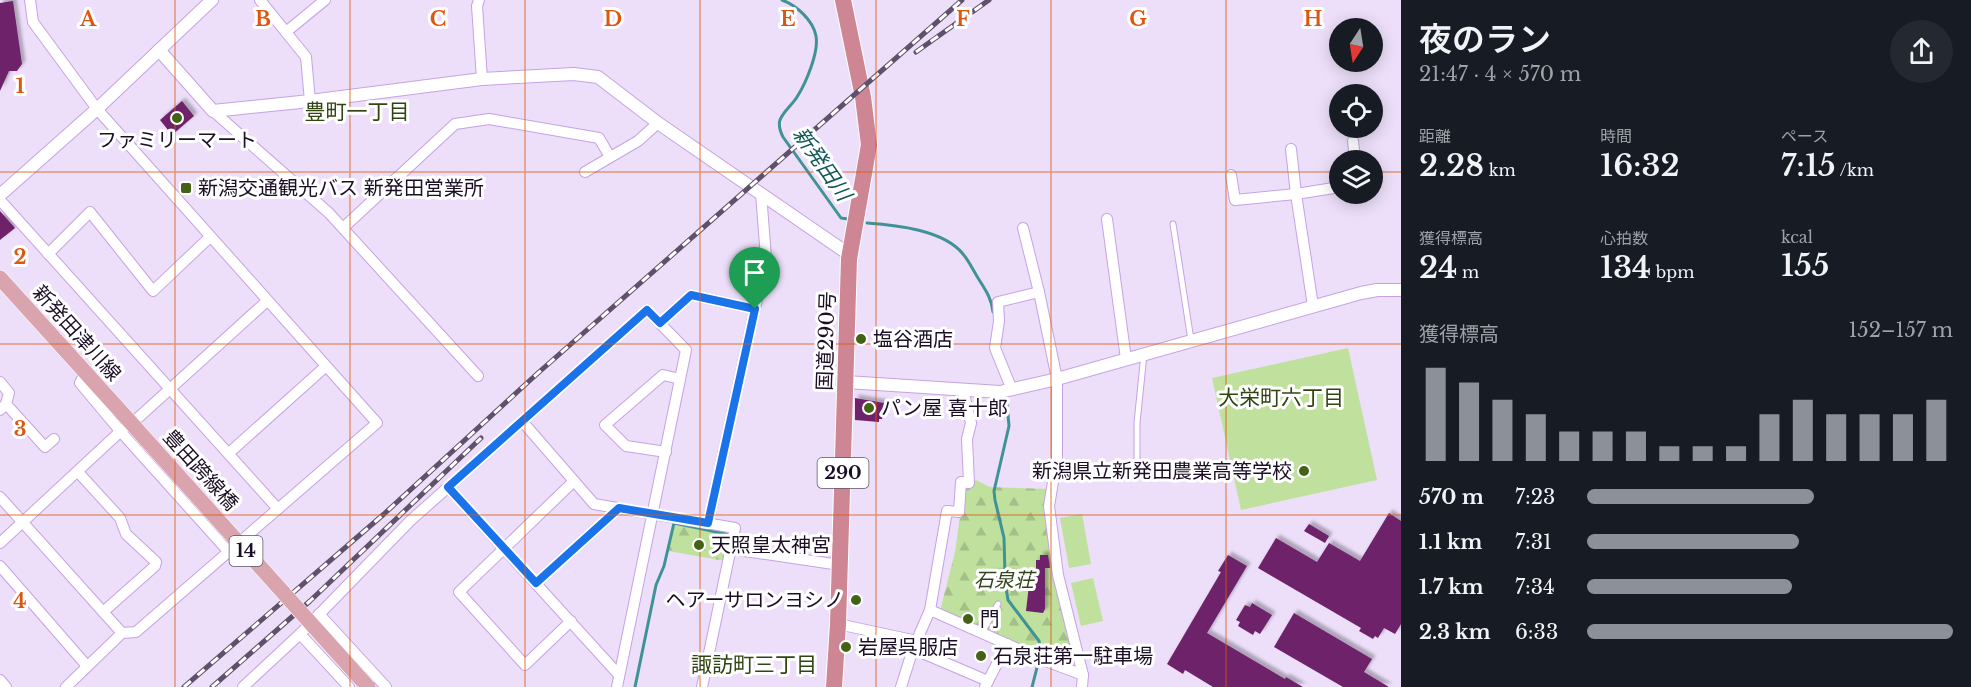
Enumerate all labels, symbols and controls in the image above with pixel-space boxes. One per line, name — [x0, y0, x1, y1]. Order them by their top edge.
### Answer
text: A — [79, 7, 97, 31]
text: B — [255, 7, 271, 31]
text: C — [430, 7, 446, 31]
text: D — [604, 7, 622, 31]
text: E — [780, 7, 796, 31]
text: F — [956, 7, 970, 31]
text: G — [1129, 7, 1147, 31]
text: H — [1304, 7, 1323, 31]
north arrow — [1329, 18, 1383, 72]
map controls — [1329, 18, 1383, 204]
text: 夜のラン — [1419, 19, 1551, 60]
button: share — [1890, 20, 1953, 83]
text: 21:47 · 4 × 570 m — [1419, 62, 1581, 86]
text: 1 — [16, 74, 25, 98]
button: locate — [1329, 84, 1383, 138]
district label: 豊町一丁目 — [305, 99, 410, 125]
marker: ファミリーマート — [170, 111, 184, 125]
water label: 新発田川 — [787, 122, 858, 207]
text: 距離 — [1419, 126, 1451, 146]
text: 時間 — [1600, 126, 1632, 146]
text: ペース — [1781, 126, 1828, 146]
place label: ファミリーマート — [97, 128, 257, 152]
text: 2.28 — [1419, 147, 1484, 184]
text: 16:32 — [1600, 147, 1680, 184]
text: 7:15 — [1781, 147, 1836, 184]
button: layers — [1329, 150, 1383, 204]
text: km — [1484, 160, 1516, 180]
text: /km — [1836, 160, 1874, 180]
place label: 新潟交通観光バス 新発田営業所 — [198, 176, 484, 200]
marker: 新潟交通観光バス 新発田営業所 — [179, 181, 193, 195]
text: kcal — [1781, 227, 1813, 247]
text: 獲得標高 — [1419, 228, 1483, 248]
text: 心拍数 — [1600, 228, 1648, 248]
text: 2 — [13, 245, 27, 269]
pin — [729, 247, 780, 309]
text: 155 — [1781, 247, 1829, 284]
text: 24 — [1419, 249, 1457, 286]
text: 134 — [1600, 249, 1651, 286]
icon: arrive — [738, 256, 771, 289]
text: m — [1457, 262, 1479, 282]
text: bpm — [1651, 262, 1694, 282]
street label: 新発田津川線 — [28, 280, 126, 386]
street label: 国道290号 — [812, 291, 840, 391]
text: 152–157 m — [1848, 318, 1953, 342]
text: 獲得標高 — [1419, 322, 1499, 346]
place label: 塩谷酒店 — [873, 327, 953, 351]
marker: 塩谷酒店 — [854, 332, 868, 346]
district label: 大栄町六丁目 — [1218, 385, 1344, 411]
place label: パン屋 喜十郎 — [881, 396, 1008, 420]
marker: パン屋 喜十郎 — [862, 401, 876, 415]
text: 3 — [14, 417, 26, 441]
street label: 豊田跨線橋 — [159, 425, 243, 515]
road number: 290 — [818, 458, 868, 488]
place label: 新潟県立新発田農業高等学校 — [1032, 459, 1292, 483]
marker: 新潟県立新発田農業高等学校 — [1297, 464, 1311, 478]
text: 570 m — [1419, 485, 1484, 509]
text: 7:23 — [1515, 485, 1555, 509]
text: 1.1 km — [1419, 530, 1482, 554]
text: 7:31 — [1515, 530, 1552, 554]
place label: 天照皇太神宮 — [711, 533, 831, 557]
road number: 14 — [230, 536, 262, 566]
marker: 天照皇太神宮 — [692, 538, 706, 552]
park label: 石泉荘 — [974, 568, 1037, 592]
text: 1.7 km — [1419, 575, 1484, 599]
text: 7:34 — [1515, 575, 1555, 599]
place label: ヘアーサロンヨシノ — [666, 588, 844, 612]
text: 4 — [13, 589, 27, 613]
marker: ヘアーサロンヨシノ — [849, 593, 863, 607]
place label: 門 — [980, 607, 1000, 631]
marker: 門 — [961, 612, 975, 626]
text: 2.3 km — [1419, 620, 1491, 644]
text: 6:33 — [1515, 620, 1558, 644]
place label: 岩屋呉服店 — [858, 635, 958, 659]
marker: 岩屋呉服店 — [839, 640, 853, 654]
place label: 石泉荘第一駐車場 — [993, 644, 1153, 668]
marker: 石泉荘第一駐車場 — [974, 649, 988, 663]
district label: 諏訪町三丁目 — [691, 652, 817, 678]

